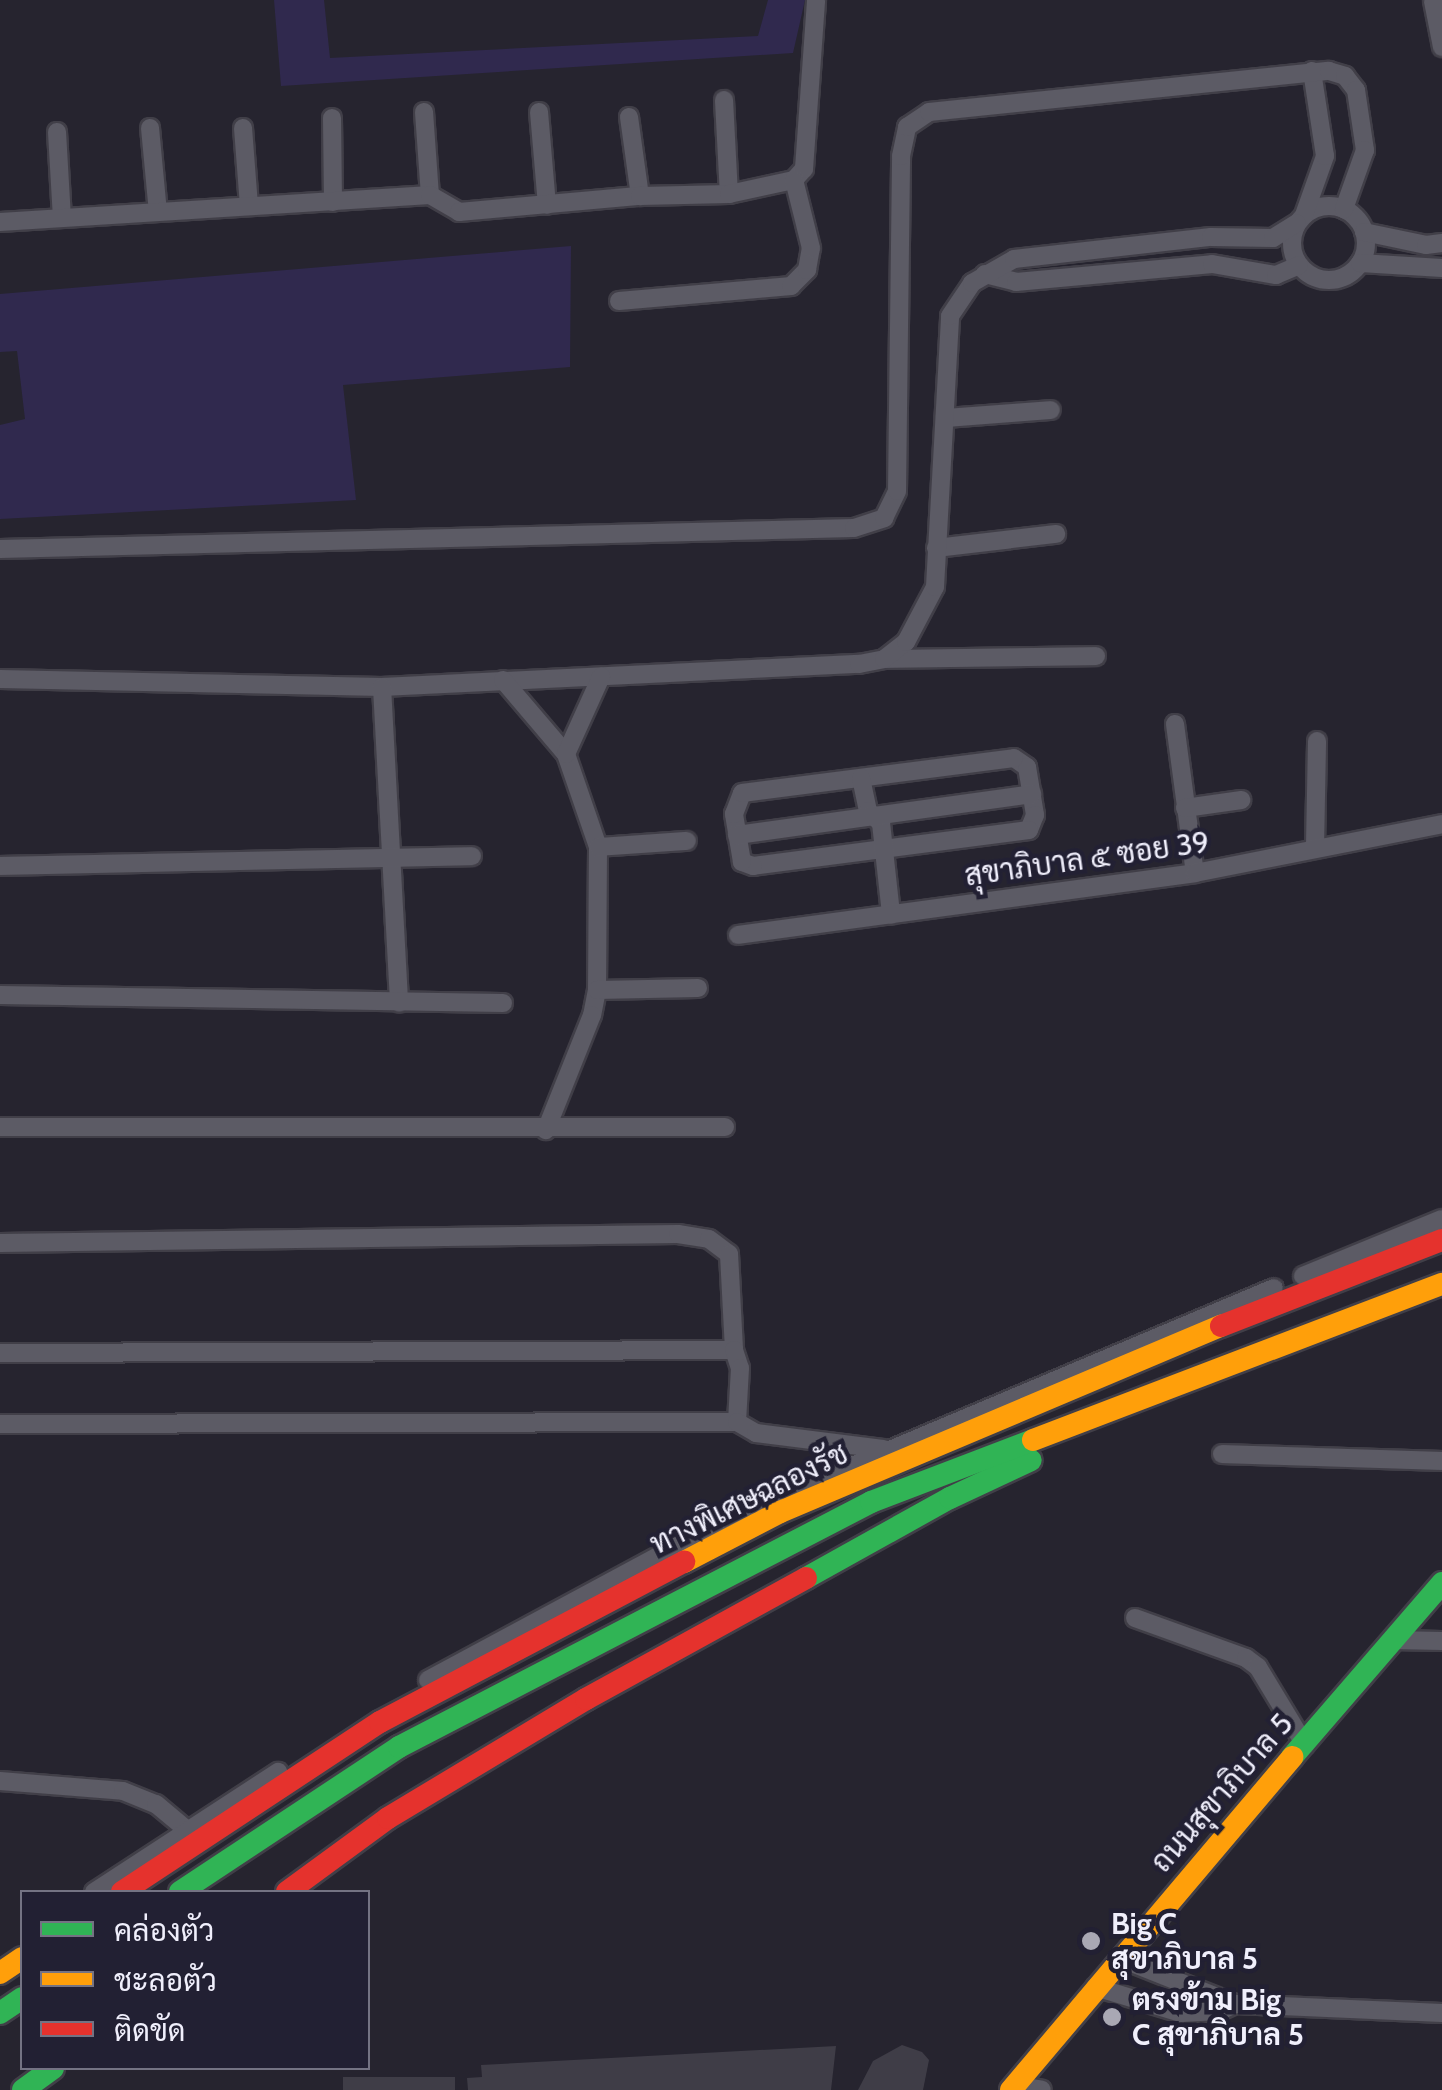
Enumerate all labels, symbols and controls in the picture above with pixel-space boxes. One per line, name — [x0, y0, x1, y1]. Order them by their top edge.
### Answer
street label: สุขาภิบาล ๕ ซอย 39 — [962, 824, 1212, 894]
street label: ทางพิเศษฉลองรัช — [644, 1436, 854, 1562]
street label: ถนนสุขาภิบาล 5 — [1143, 1706, 1301, 1880]
legend — [20, 1890, 370, 2070]
place label: Big C สุขาภิบาล 5 — [1111, 1906, 1258, 1976]
text: คล่องตัว — [114, 1912, 214, 1949]
marker: Big C สุขาภิบาล 5 — [1080, 1930, 1102, 1952]
text: ชะลอตัว — [114, 1962, 217, 1999]
place label: ตรงข้าม Big C สุขาภิบาล 5 — [1132, 1982, 1304, 2052]
marker: ตรงข้าม Big C สุขาภิบาล 5 — [1101, 2006, 1123, 2028]
text: ติดขัด — [114, 2012, 186, 2049]

